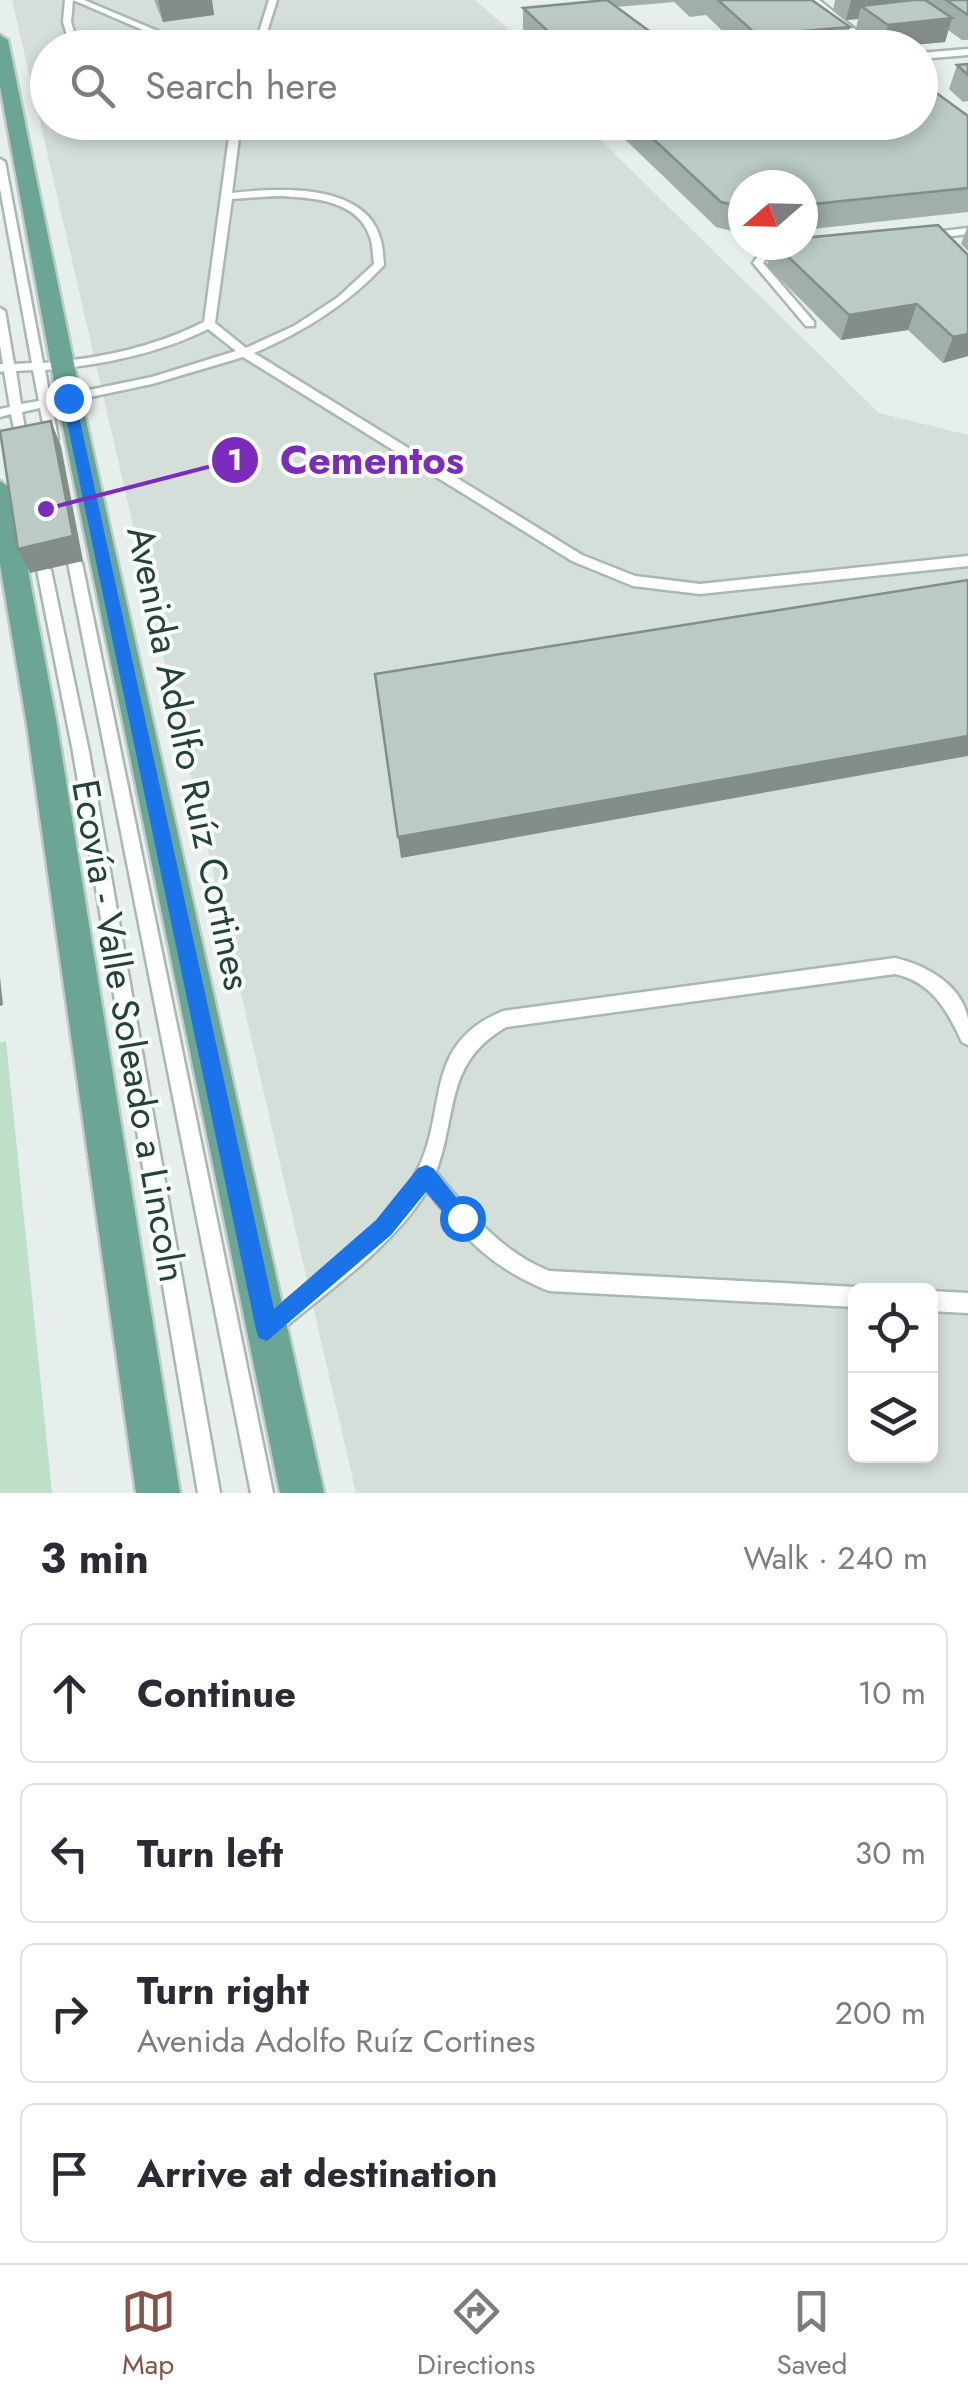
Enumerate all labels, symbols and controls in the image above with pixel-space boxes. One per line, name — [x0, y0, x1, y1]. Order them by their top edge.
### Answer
search box — [30, 30, 938, 140]
icon: search — [65, 58, 120, 113]
text: Search here — [145, 58, 337, 113]
north arrow — [728, 170, 818, 260]
route end — [46, 376, 92, 422]
callout: Cementos — [210, 425, 484, 495]
text: Cementos — [280, 431, 464, 489]
text: 1 — [227, 438, 243, 481]
street label: Avenida Adolfo Ruíz Cortines — [113, 521, 266, 995]
street label: Ecovía - Valle Soleado a Lincoln — [58, 775, 201, 1286]
route start — [440, 1196, 486, 1242]
map controls — [848, 1283, 938, 1463]
button: locate — [848, 1283, 938, 1373]
button: layers — [848, 1373, 938, 1463]
text: 3 min — [40, 1528, 149, 1589]
text: Walk · 240 m — [743, 1535, 928, 1581]
icon: ahead — [42, 1666, 97, 1721]
text: Continue — [137, 1666, 296, 1721]
text: 10 m — [858, 1670, 926, 1716]
icon: left — [42, 1826, 97, 1881]
text: Turn left — [137, 1826, 283, 1881]
text: 30 m — [855, 1830, 926, 1876]
text: Turn right — [137, 1963, 309, 2018]
icon: right — [42, 1986, 97, 2041]
text: 200 m — [835, 1990, 926, 2036]
text: Avenida Adolfo Ruíz Cortines — [137, 2018, 535, 2064]
icon: arrive — [42, 2146, 97, 2201]
text: Arrive at destination — [137, 2146, 498, 2201]
tab: Map — [121, 2284, 176, 2385]
tab: Directions — [417, 2284, 535, 2385]
tab: Saved — [776, 2284, 847, 2385]

